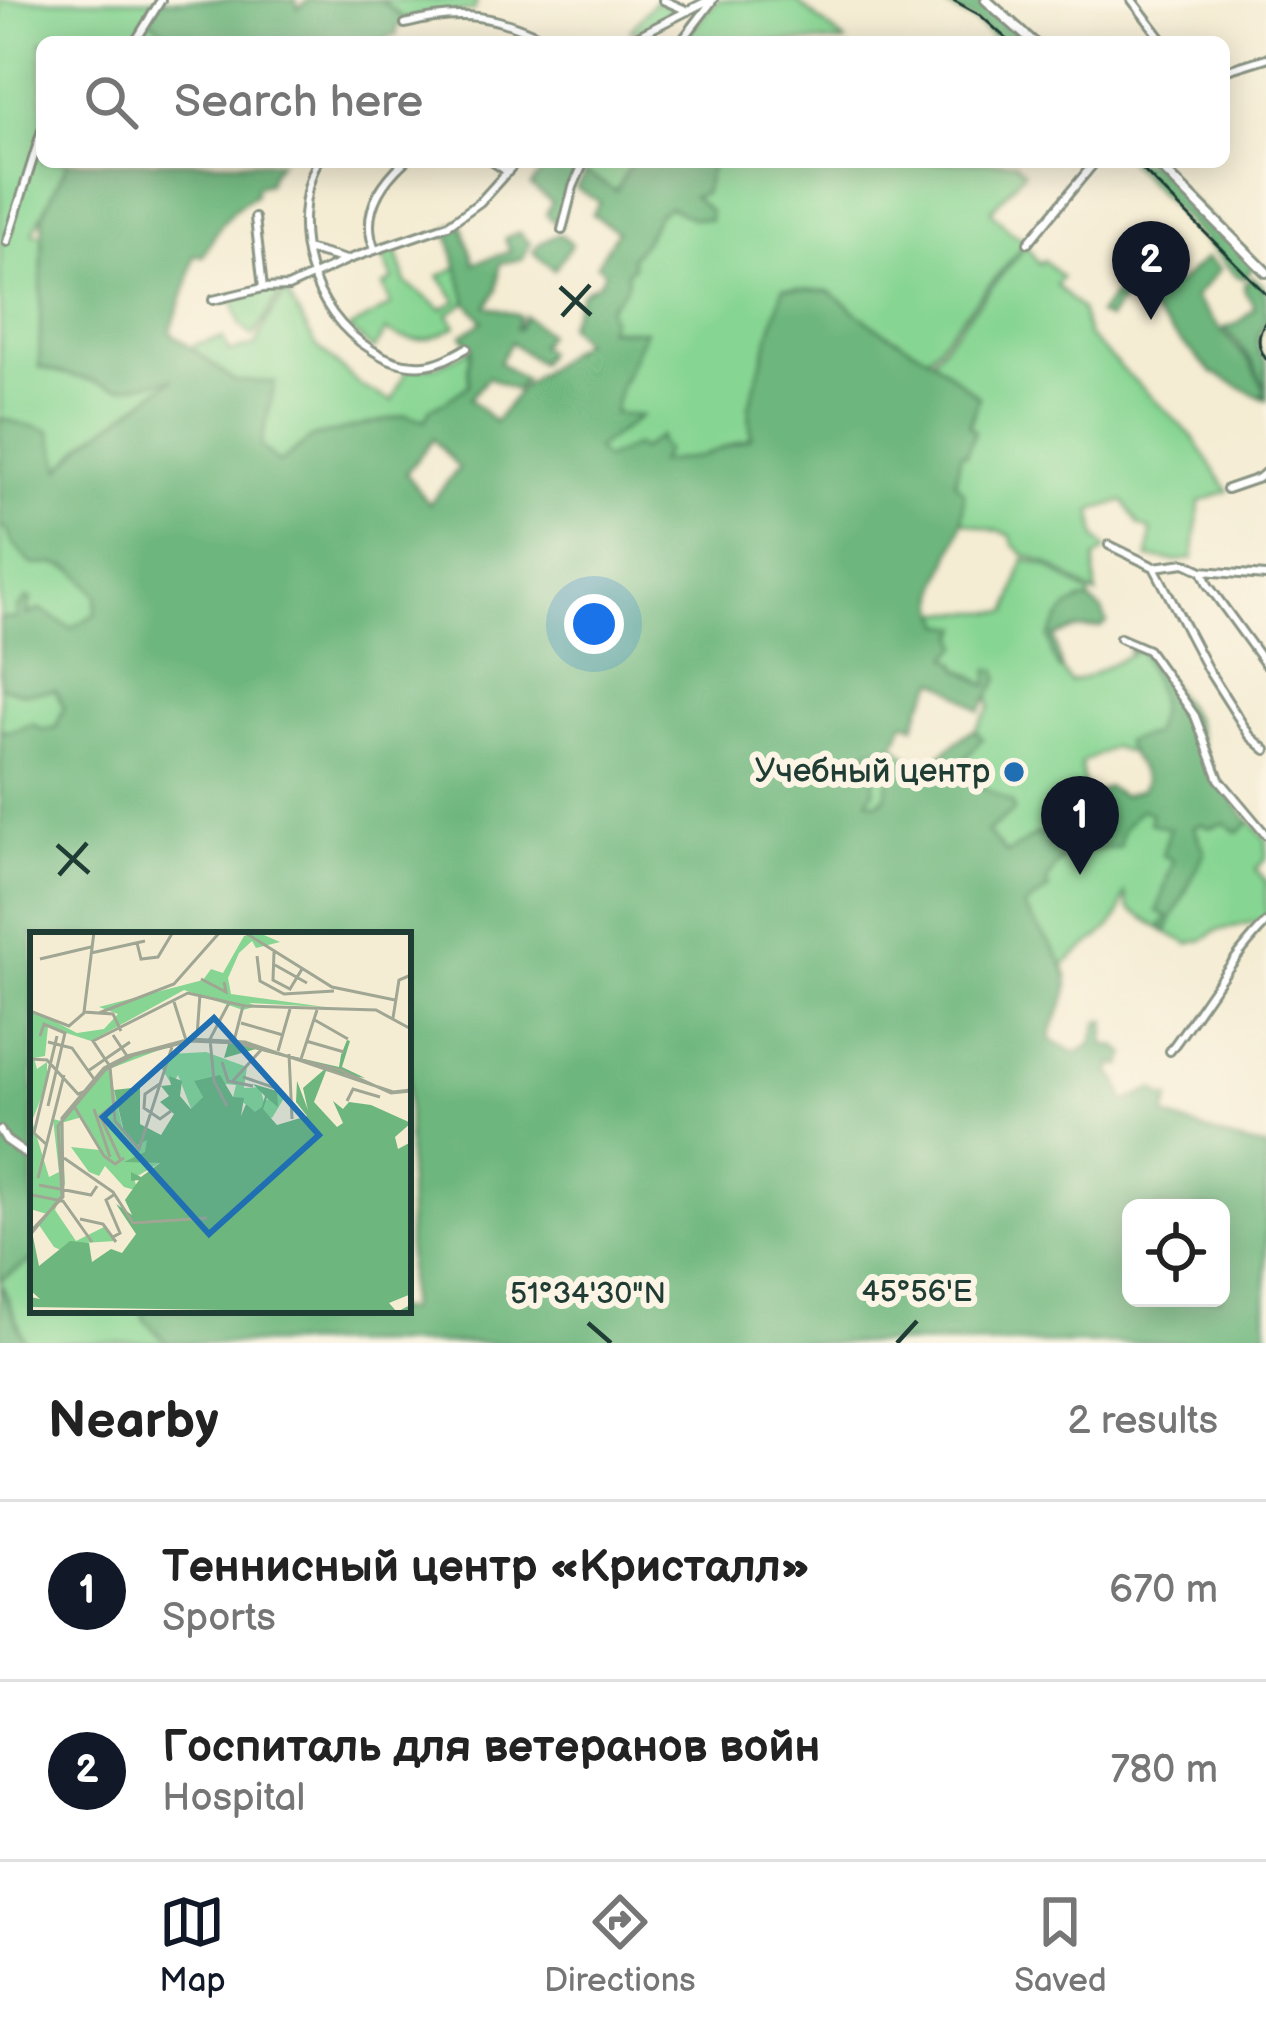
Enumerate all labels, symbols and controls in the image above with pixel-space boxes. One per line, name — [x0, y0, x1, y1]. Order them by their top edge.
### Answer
search box — [36, 36, 1230, 168]
icon: search — [78, 69, 144, 135]
text: Search here — [174, 75, 423, 130]
pin: 2 — [1112, 221, 1190, 320]
your location — [564, 594, 624, 654]
place label: Учебный центр — [754, 752, 990, 792]
marker: Учебный центр — [1001, 759, 1027, 785]
pin: 1 — [1041, 776, 1119, 875]
inset map — [30, 932, 411, 1313]
map controls — [1122, 1199, 1230, 1307]
button: locate — [1122, 1199, 1230, 1307]
text: 45°56'E — [862, 1274, 972, 1310]
text: 51°34'30"N — [510, 1276, 666, 1312]
text: Nearby — [48, 1391, 219, 1452]
text: 2 results — [1067, 1398, 1218, 1445]
text: Теннисный центр «Кристалл» — [162, 1540, 810, 1595]
text: 1 — [79, 1567, 95, 1614]
text: 670 m — [1109, 1567, 1218, 1614]
text: Sports — [162, 1595, 276, 1642]
text: Госпиталь для ветеранов войн — [162, 1720, 820, 1775]
text: 2 — [75, 1747, 99, 1794]
text: 780 m — [1110, 1747, 1218, 1794]
text: Hospital — [162, 1775, 305, 1822]
tab: Map — [159, 1889, 226, 2001]
tab: Directions — [544, 1889, 696, 2001]
tab: Saved — [1014, 1889, 1107, 2001]

